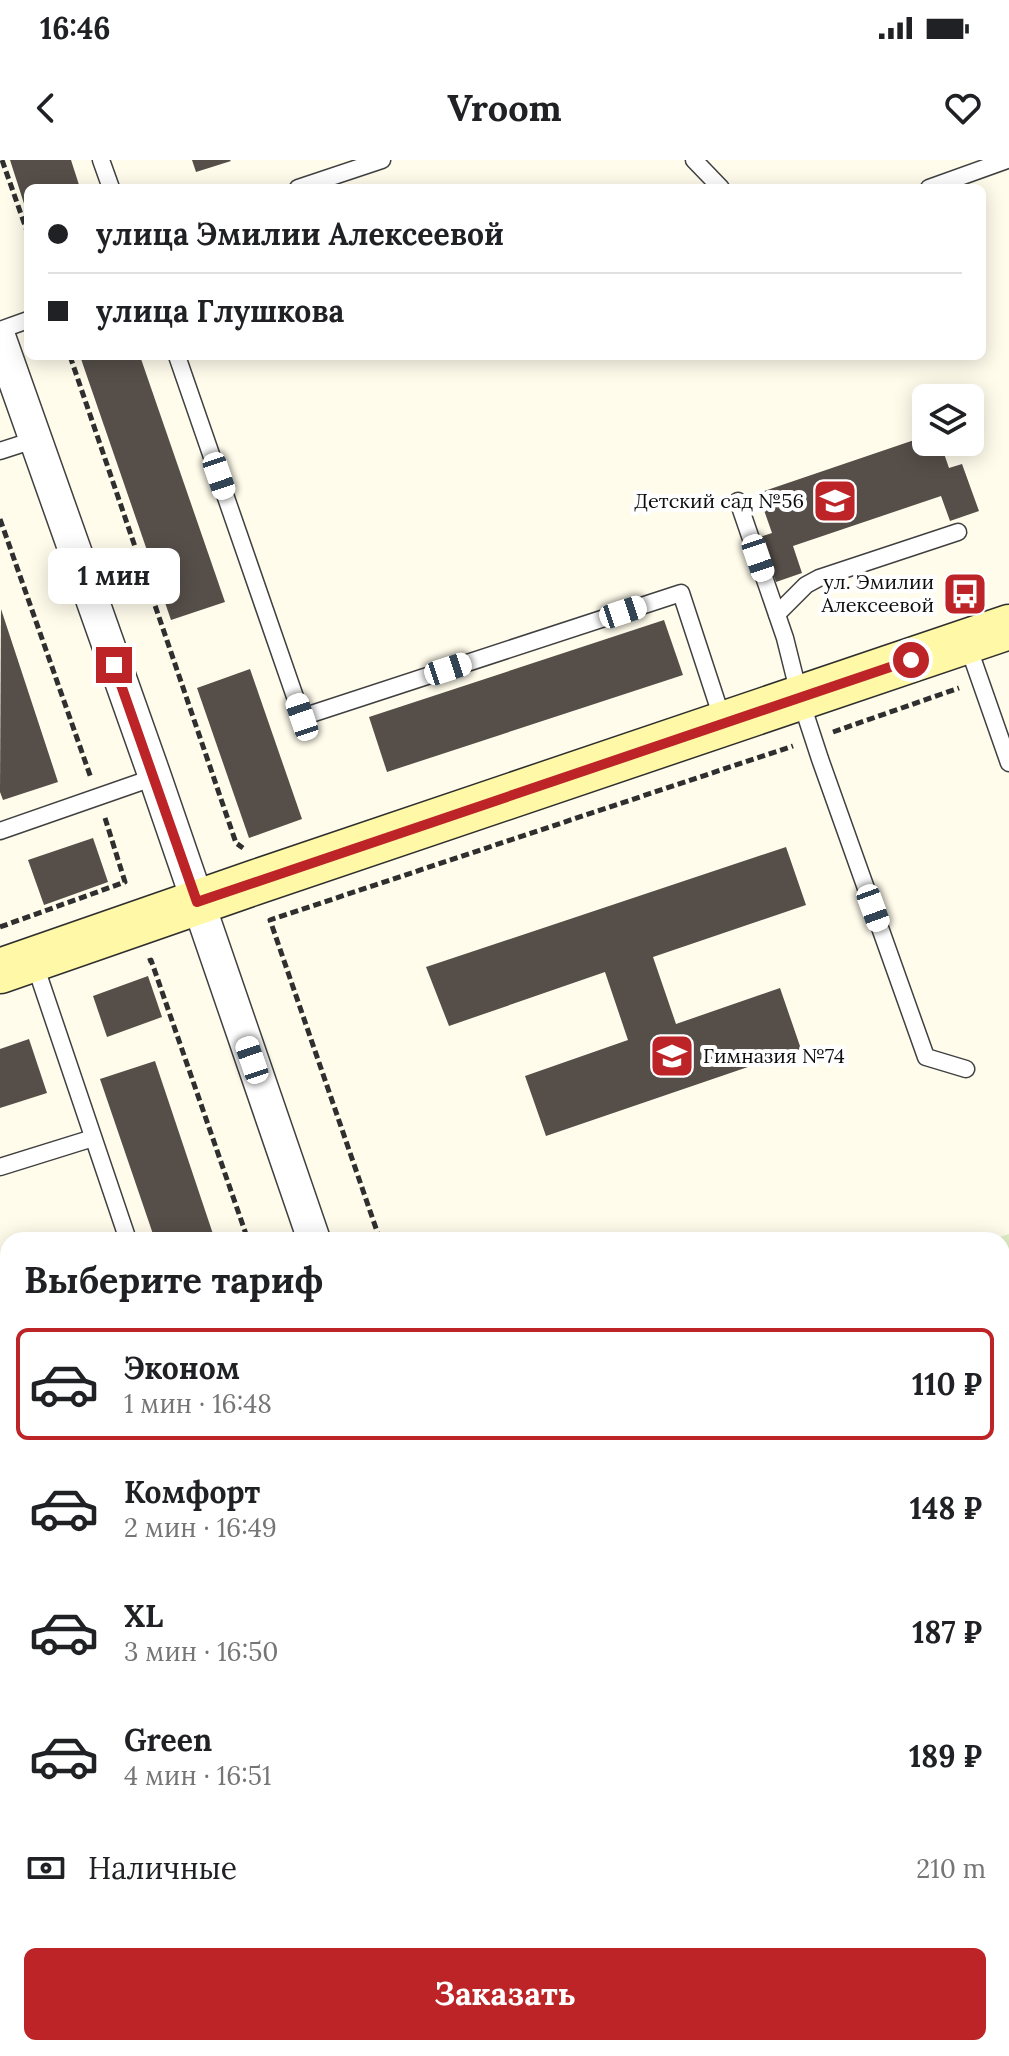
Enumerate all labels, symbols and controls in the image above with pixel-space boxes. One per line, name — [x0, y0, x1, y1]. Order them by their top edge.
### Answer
text: 16:46 — [40, 9, 111, 47]
text: Vroom — [447, 85, 562, 131]
icon: back — [24, 86, 68, 130]
icon: heart — [941, 86, 985, 130]
text: улица Эмилии Алексеевой — [96, 215, 504, 253]
text: улица Глушкова — [96, 292, 344, 330]
map controls — [912, 384, 984, 456]
button: layers — [912, 384, 984, 456]
car — [200, 449, 238, 503]
school or university icon: Детский сад №56 — [811, 477, 859, 525]
place label: Детский сад №56 — [634, 488, 804, 513]
car — [739, 531, 777, 585]
callout: 1 мин — [48, 549, 180, 605]
text: 1 мин — [78, 559, 150, 592]
place label: ул. Эмилии Алексеевой — [820, 569, 934, 617]
bus stop icon: ул. Эмилии Алексеевой — [941, 570, 989, 618]
car — [596, 593, 650, 631]
route start — [893, 642, 929, 678]
route end — [96, 647, 132, 683]
car — [421, 650, 475, 688]
car — [283, 690, 321, 744]
car — [854, 881, 892, 935]
school or university icon: Гимназия №74 — [648, 1032, 696, 1080]
car — [233, 1033, 271, 1087]
place label: Гимназия №74 — [703, 1043, 845, 1068]
text: Выберите тариф — [24, 1257, 323, 1303]
icon: car — [28, 1348, 100, 1420]
text: Эконом — [124, 1349, 240, 1387]
text: 110 ₽ — [912, 1365, 982, 1403]
text: 1 мин · 16:48 — [124, 1387, 272, 1420]
icon: car — [28, 1472, 100, 1544]
text: Комфорт — [124, 1473, 260, 1511]
text: 148 ₽ — [910, 1489, 982, 1527]
text: 2 мин · 16:49 — [124, 1511, 277, 1544]
icon: car — [28, 1596, 100, 1668]
text: XL — [124, 1597, 163, 1635]
text: 187 ₽ — [912, 1613, 982, 1651]
text: 3 мин · 16:50 — [124, 1635, 278, 1668]
icon: car — [28, 1720, 100, 1792]
text: Green — [124, 1721, 212, 1759]
text: 189 ₽ — [909, 1737, 982, 1775]
text: 4 мин · 16:51 — [124, 1759, 271, 1792]
icon: cash — [24, 1846, 68, 1890]
text: Наличные — [88, 1849, 237, 1887]
text: 210 m — [916, 1852, 986, 1885]
button: Заказать — [24, 1948, 986, 2040]

